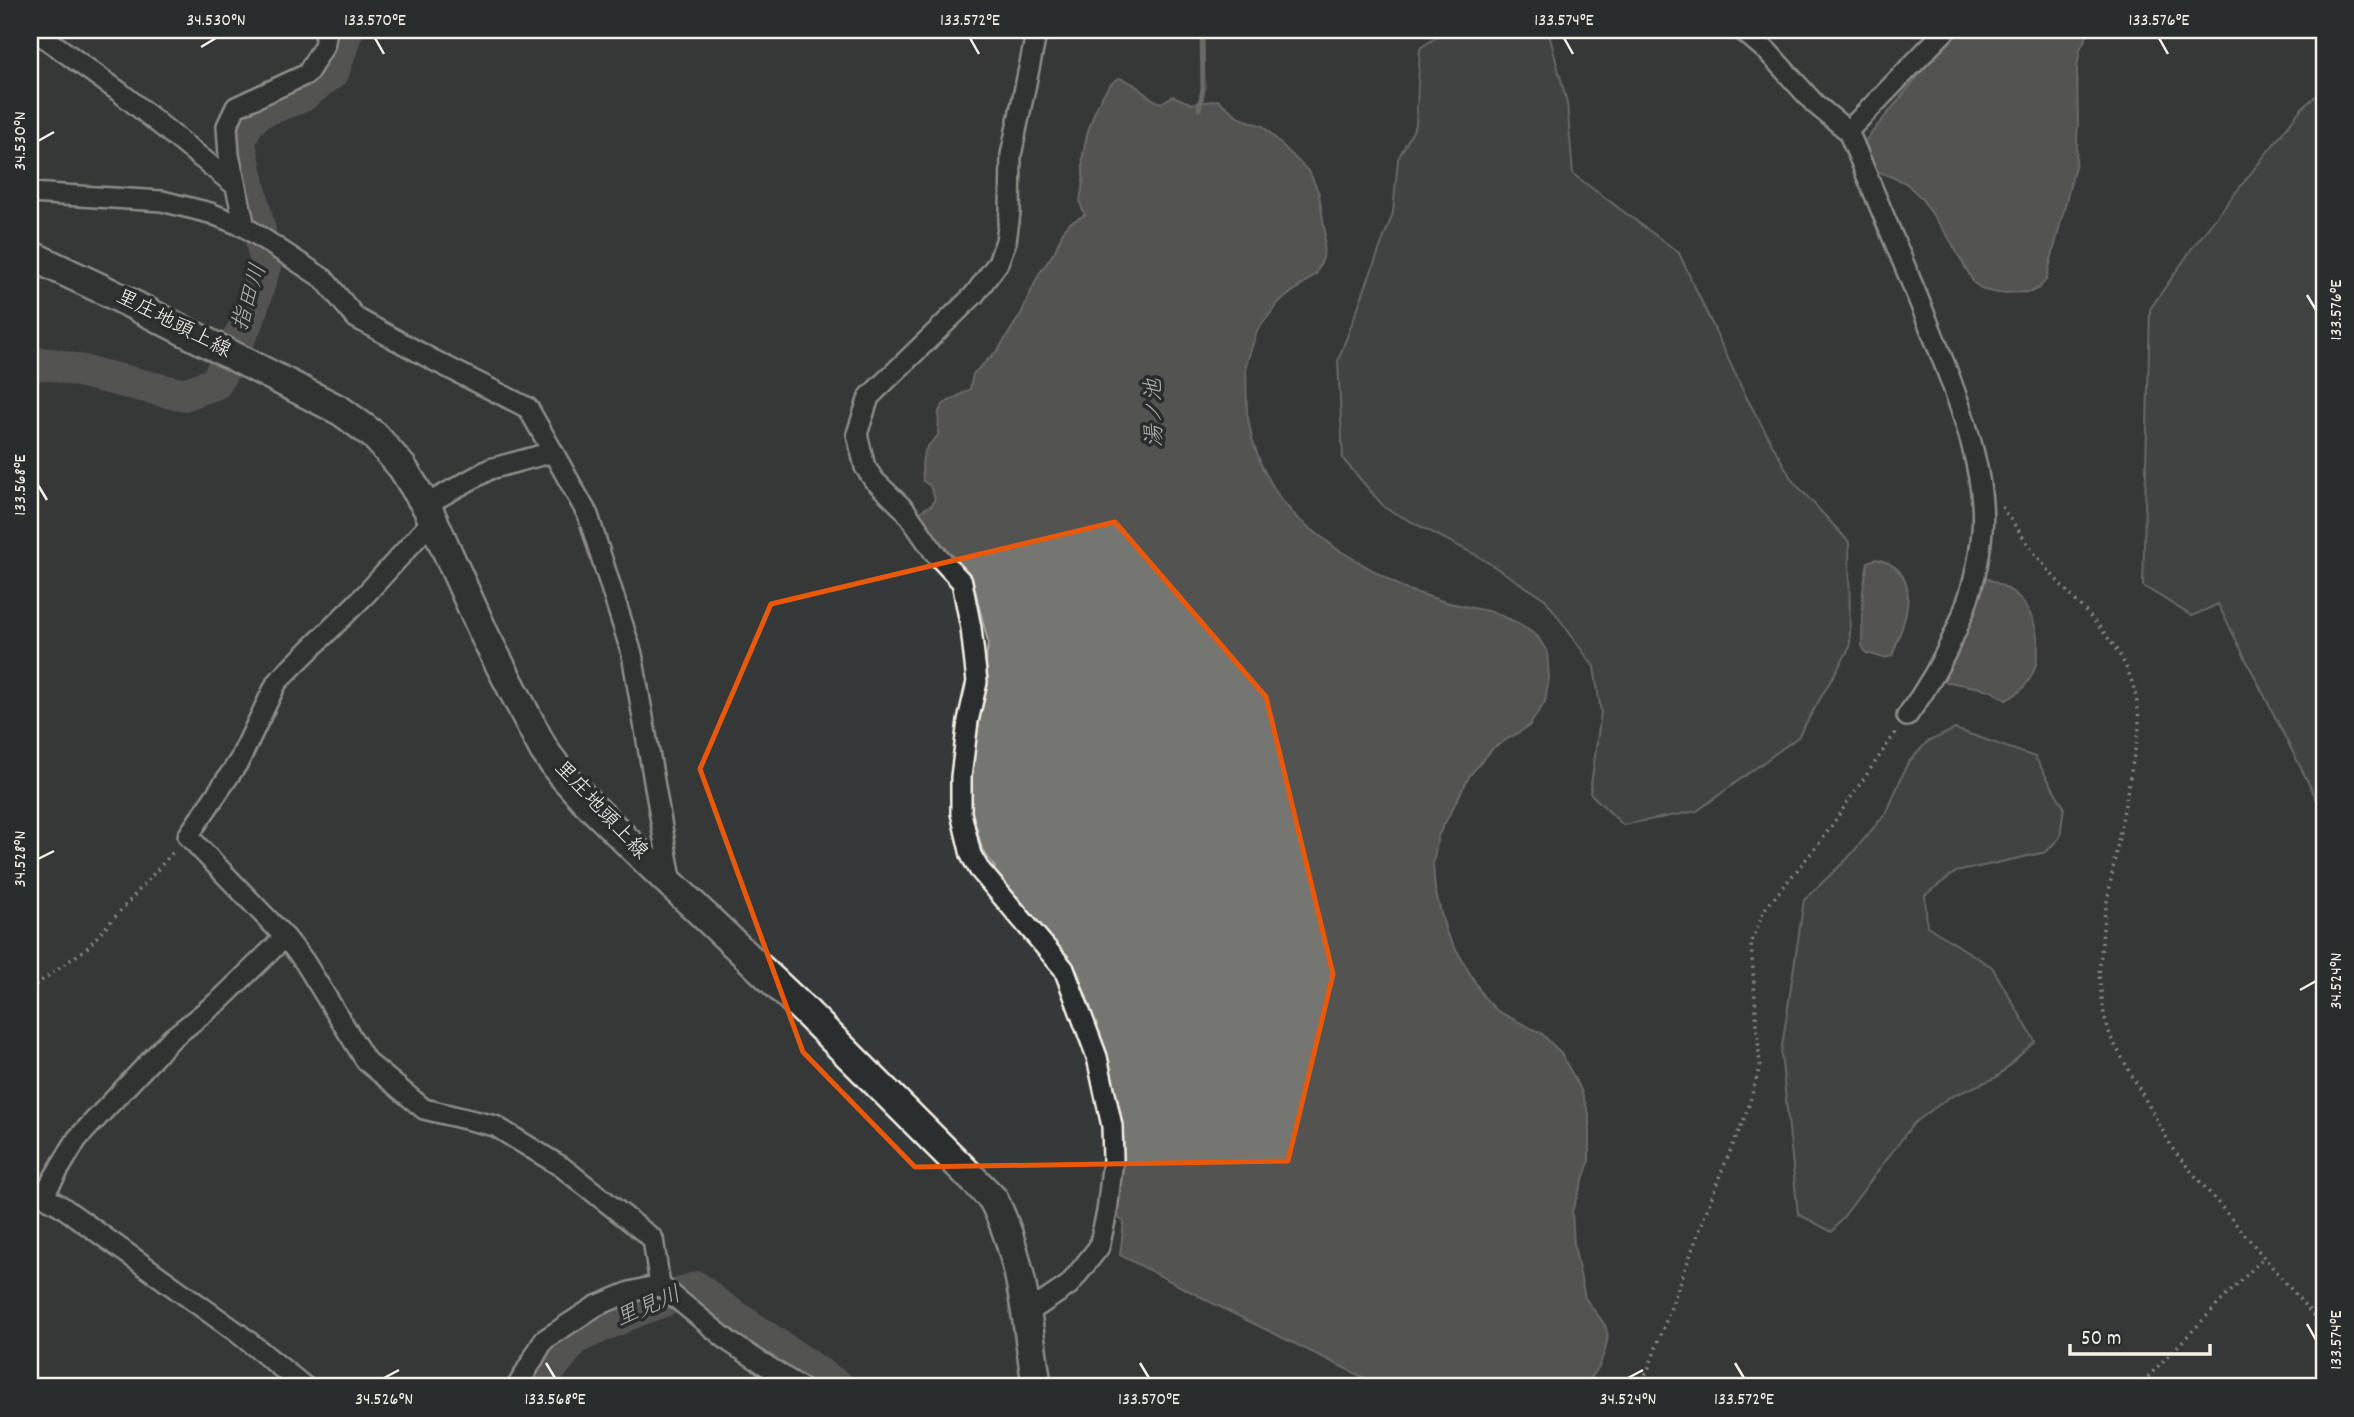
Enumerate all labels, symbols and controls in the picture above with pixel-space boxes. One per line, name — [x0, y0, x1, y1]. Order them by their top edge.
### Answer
text: 34.530°N — [186, 9, 246, 34]
text: 133.570°E — [344, 9, 406, 34]
text: 133.572°E — [940, 9, 1000, 34]
text: 133.574°E — [1534, 9, 1594, 34]
text: 133.576°E — [2129, 9, 2189, 34]
text: 34.530°N — [9, 111, 34, 171]
water label: 指田川 — [225, 260, 277, 336]
text: 133.576°E — [2325, 280, 2350, 340]
street label: 里庄地頭上線 — [110, 283, 236, 367]
water label: 湯ノ池 — [1139, 377, 1173, 448]
text: 133.568°E — [9, 454, 34, 516]
street label: 里庄地頭上線 — [546, 755, 654, 867]
text: 34.528°N — [9, 831, 34, 887]
text: 34.524°N — [2325, 953, 2350, 1009]
water label: 里見川 — [611, 1279, 687, 1337]
text: 133.574°E — [2325, 1310, 2350, 1370]
scale bar — [2070, 1312, 2210, 1356]
text: 50 m — [2081, 1325, 2121, 1355]
text: 34.526°N — [355, 1388, 413, 1413]
text: 133.568°E — [524, 1388, 586, 1413]
text: 133.570°E — [1118, 1388, 1180, 1413]
text: 34.524°N — [1600, 1388, 1656, 1413]
text: 133.572°E — [1714, 1388, 1774, 1413]

